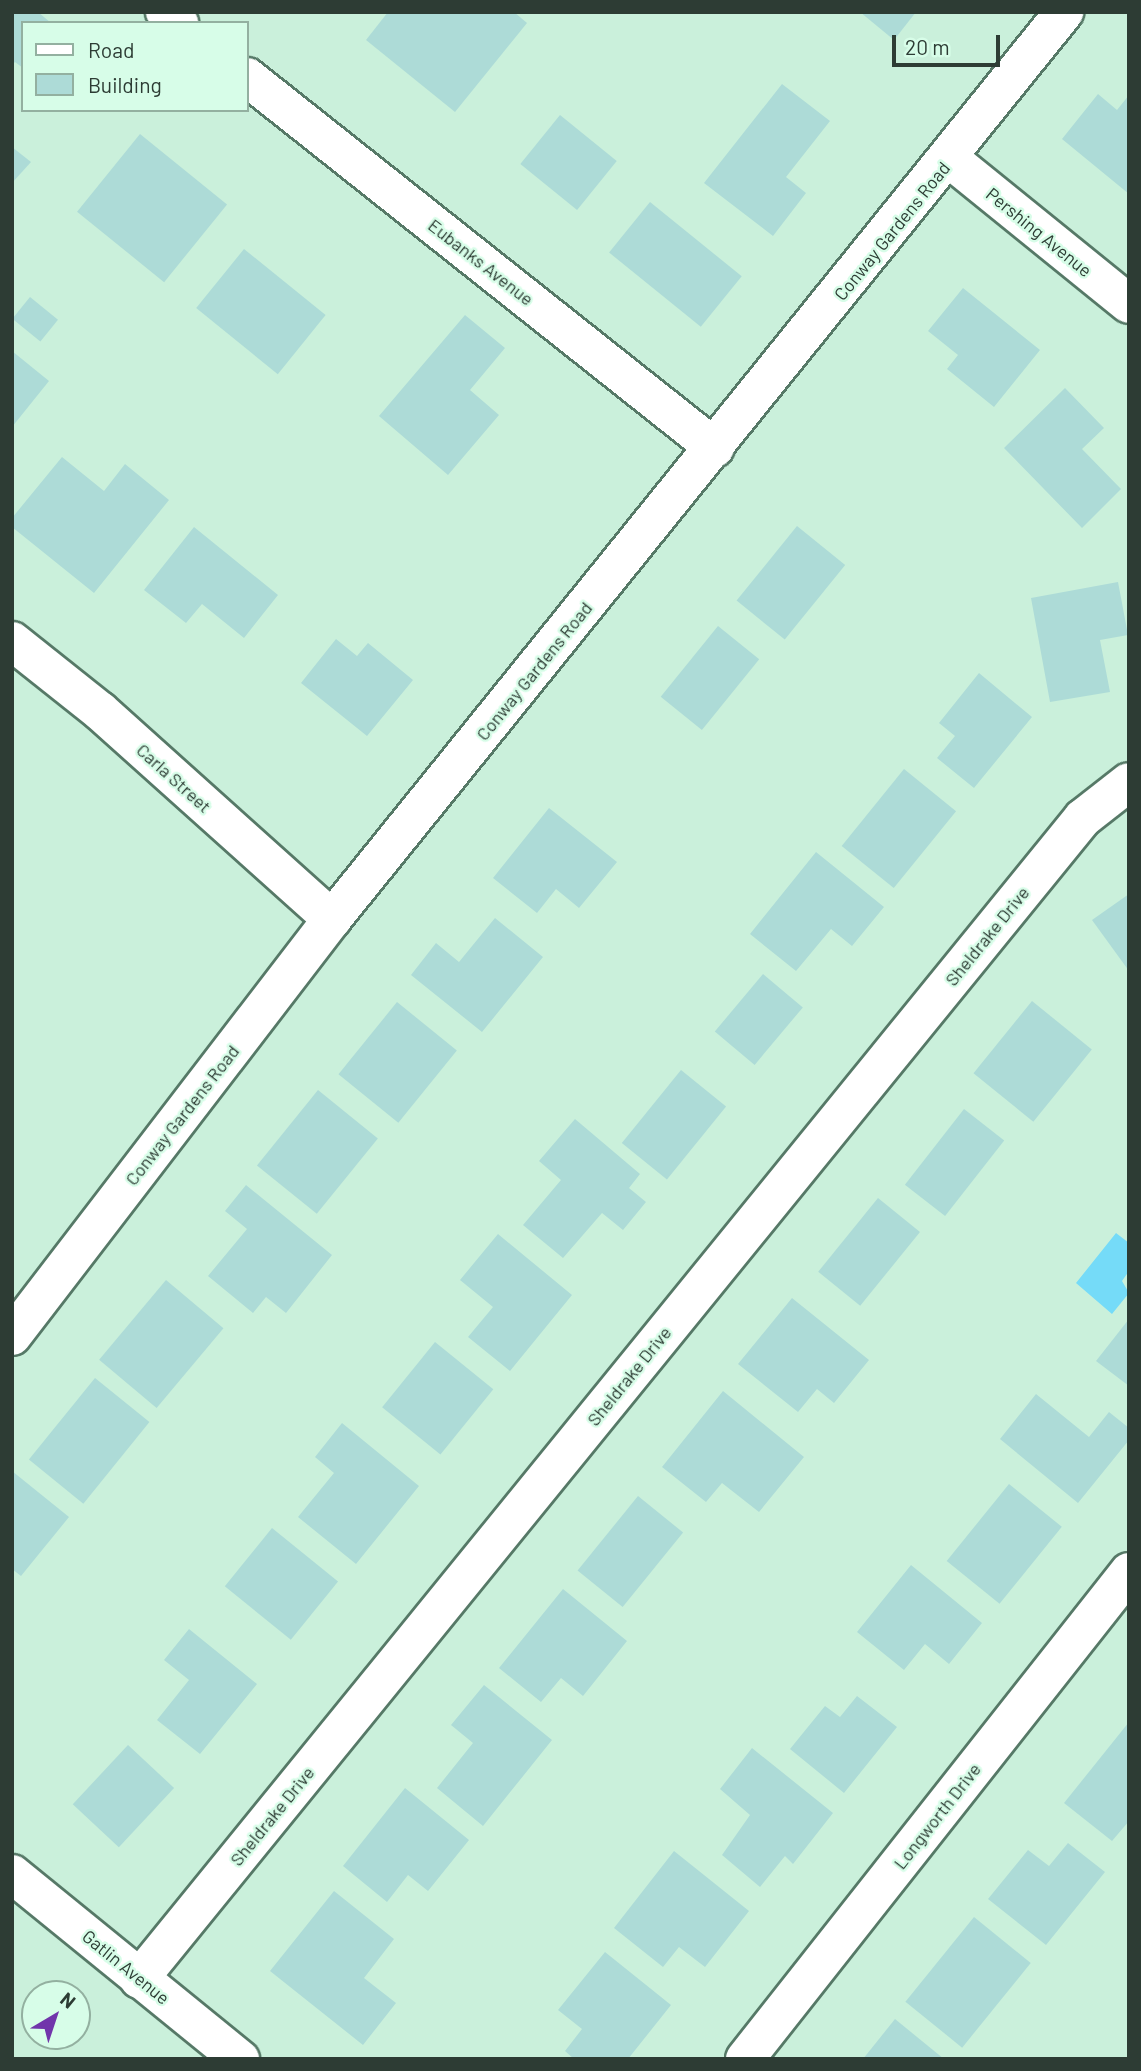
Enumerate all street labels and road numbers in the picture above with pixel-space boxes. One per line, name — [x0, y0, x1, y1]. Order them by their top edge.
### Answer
street label: Conway Gardens Road — [830, 157, 954, 305]
street label: Pershing Avenue — [982, 183, 1096, 281]
street label: Eubanks Avenue — [424, 214, 538, 310]
street label: Conway Gardens Road — [472, 597, 596, 745]
street label: Carla Street — [132, 739, 216, 817]
street label: Sheldrake Drive — [940, 882, 1034, 990]
street label: Conway Gardens Road — [121, 1041, 243, 1189]
street label: Sheldrake Drive — [582, 1322, 676, 1430]
street label: Longworth Drive — [889, 1759, 985, 1873]
street label: Sheldrake Drive — [225, 1762, 319, 1870]
street label: Gatlin Avenue — [78, 1925, 174, 2009]

